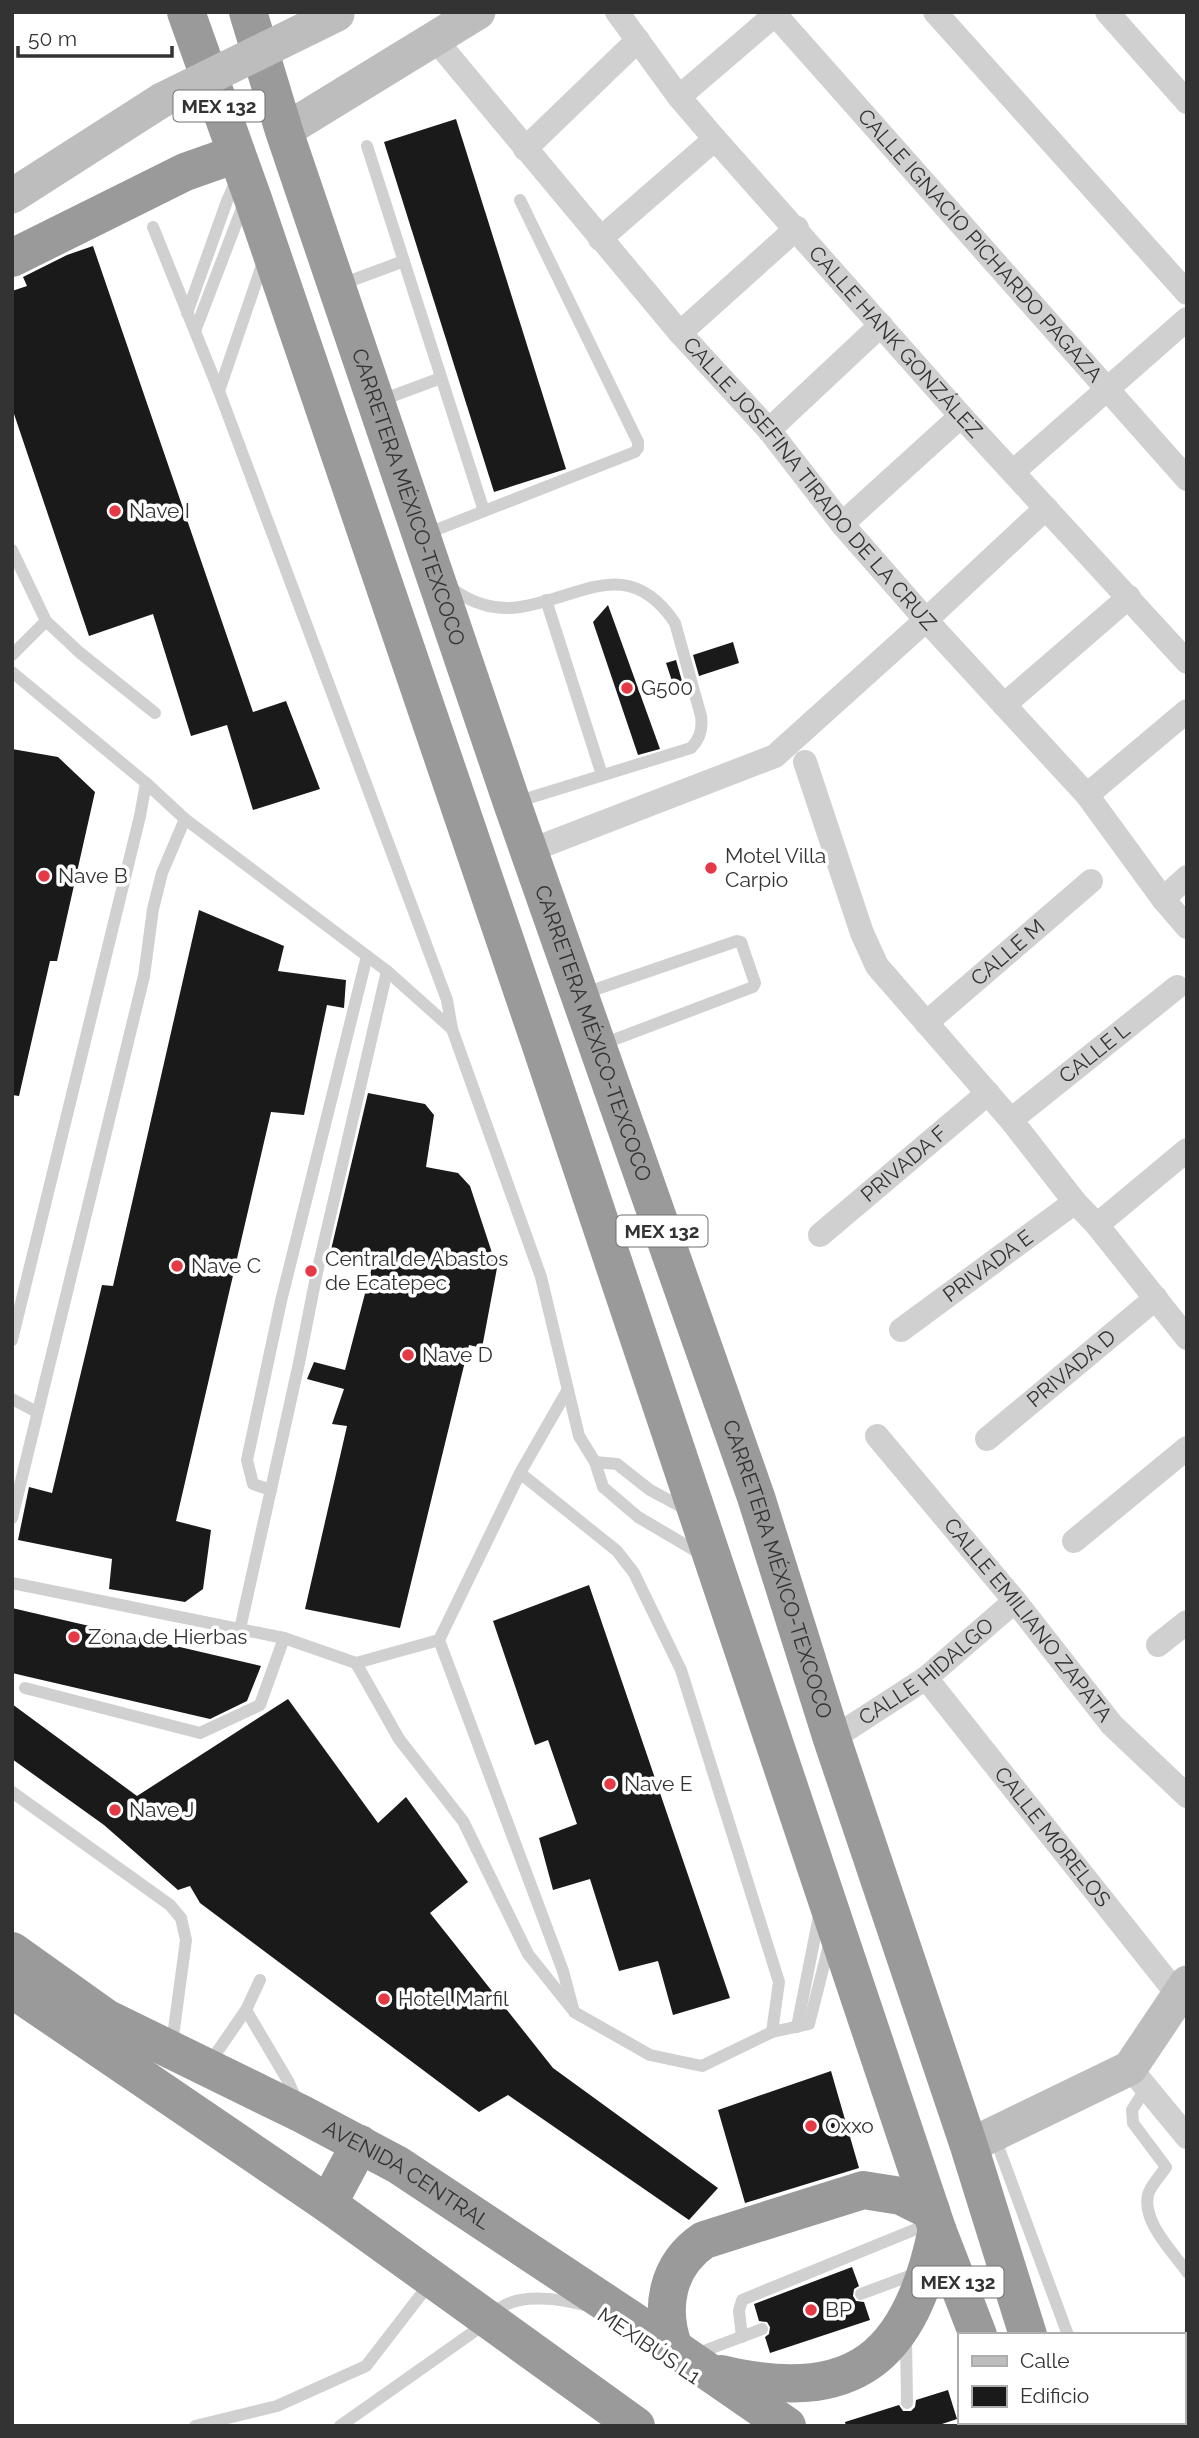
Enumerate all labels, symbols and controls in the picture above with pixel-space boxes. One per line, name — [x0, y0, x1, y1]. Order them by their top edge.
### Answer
scale bar — [18, 14, 172, 58]
text: 50 m — [28, 26, 77, 51]
road number: MEX 132 — [174, 90, 264, 122]
street label: CALLE IGNACIO PICHARDO PAGAZA — [853, 103, 1108, 387]
street label: CALLE HANK GONZÁLEZ — [804, 241, 988, 443]
street label: CALLE JOSEFINA TIRADO DE LA CRUZ — [678, 332, 942, 635]
street label: CARRETERA MÉXICO-TEXCOCO — [347, 345, 471, 649]
place label: Nave I — [129, 498, 190, 523]
marker: Nave I — [107, 503, 123, 519]
place label: G500 — [641, 675, 693, 700]
marker: G500 — [619, 680, 635, 696]
place label: Motel Villa Carpio — [725, 843, 826, 892]
marker: Motel Villa Carpio — [703, 860, 719, 876]
place label: Nave B — [58, 863, 128, 888]
marker: Nave B — [36, 868, 52, 884]
street label: CARRETERA MÉXICO-TEXCOCO — [530, 882, 657, 1185]
street label: CALLE M — [965, 914, 1050, 991]
street label: CALLE L — [1054, 1017, 1135, 1089]
street label: PRIVADA F — [856, 1120, 952, 1207]
road number: MEX 132 — [616, 1216, 708, 1246]
street label: PRIVADA E — [938, 1224, 1038, 1307]
place label: Central de Abastos de Ecatepec — [325, 1246, 508, 1295]
place label: Nave C — [191, 1253, 261, 1278]
marker: Nave C — [169, 1258, 185, 1274]
marker: Central de Abastos de Ecatepec — [303, 1263, 319, 1279]
street label: PRIVADA D — [1022, 1324, 1120, 1412]
place label: Nave D — [422, 1342, 493, 1367]
marker: Nave D — [400, 1347, 416, 1363]
street label: CARRETERA MÉXICO-TEXCOCO — [718, 1416, 838, 1722]
street label: CALLE EMILIANO ZAPATA — [939, 1513, 1118, 1727]
street label: CALLE HIDALGO — [854, 1612, 998, 1730]
place label: Zona de Hierbas — [88, 1624, 247, 1649]
marker: Zona de Hierbas — [66, 1629, 82, 1645]
street label: CALLE MORELOS — [989, 1762, 1116, 1912]
place label: Nave E — [624, 1771, 693, 1796]
marker: Nave E — [602, 1776, 618, 1792]
place label: Nave J — [129, 1797, 194, 1822]
marker: Nave J — [107, 1802, 123, 1818]
place label: Hotel Marfil — [398, 1986, 509, 2011]
marker: Hotel Marfil — [376, 1991, 392, 2007]
place label: Oxxo — [825, 2113, 874, 2138]
street label: AVENIDA CENTRAL — [319, 2115, 495, 2235]
marker: Oxxo — [803, 2118, 819, 2134]
road number: MEX 132 — [912, 2266, 1004, 2298]
place label: BP — [825, 2297, 852, 2322]
street label: MEXIBÚS L1 — [593, 2302, 706, 2389]
marker: BP — [803, 2302, 819, 2318]
legend — [958, 2333, 1185, 2424]
text: Calle — [1020, 2348, 1070, 2373]
text: Edificio — [1020, 2383, 1089, 2408]

